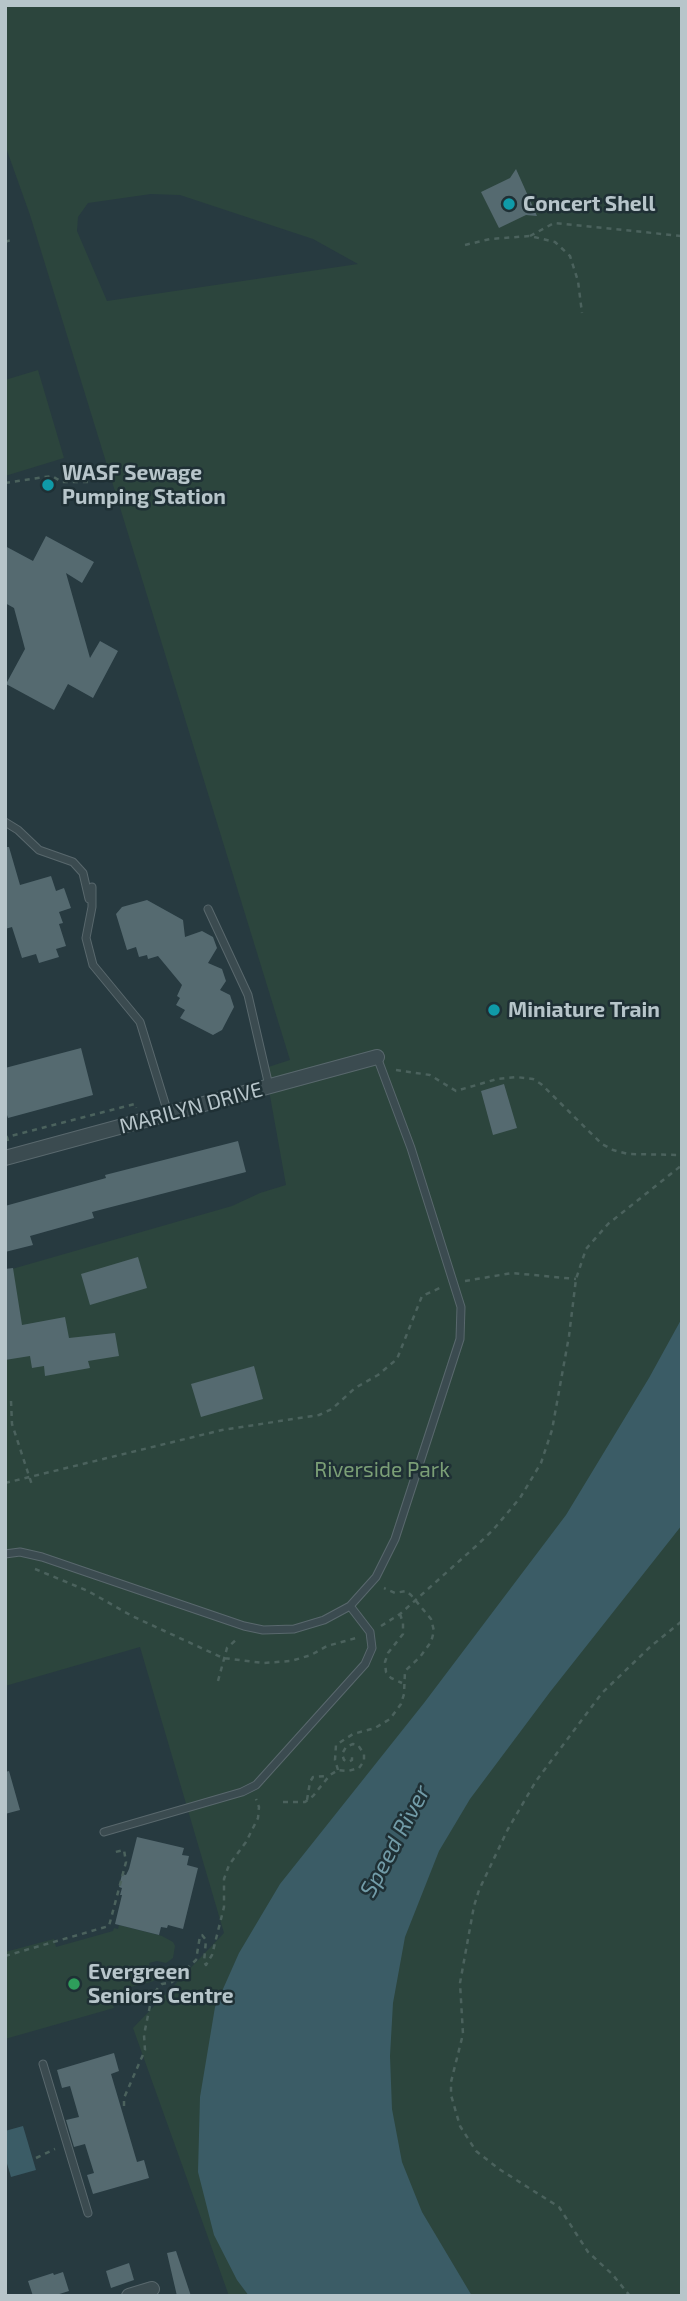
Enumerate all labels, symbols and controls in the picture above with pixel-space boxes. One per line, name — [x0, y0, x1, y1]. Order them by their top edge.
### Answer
place label: Concert Shell — [523, 191, 655, 217]
marker: Concert Shell — [501, 196, 517, 212]
place label: WASF Sewage Pumping Station — [62, 460, 226, 510]
marker: WASF Sewage Pumping Station — [40, 477, 56, 493]
place label: Miniature Train — [508, 997, 660, 1023]
marker: Miniature Train — [486, 1002, 502, 1018]
street label: MARILYN DRIVE — [117, 1077, 265, 1139]
park label: Riverside Park — [314, 1457, 450, 1483]
water label: Speed River — [354, 1780, 436, 1902]
place label: Evergreen Seniors Centre — [88, 1959, 234, 2009]
marker: Evergreen Seniors Centre — [66, 1976, 82, 1992]

